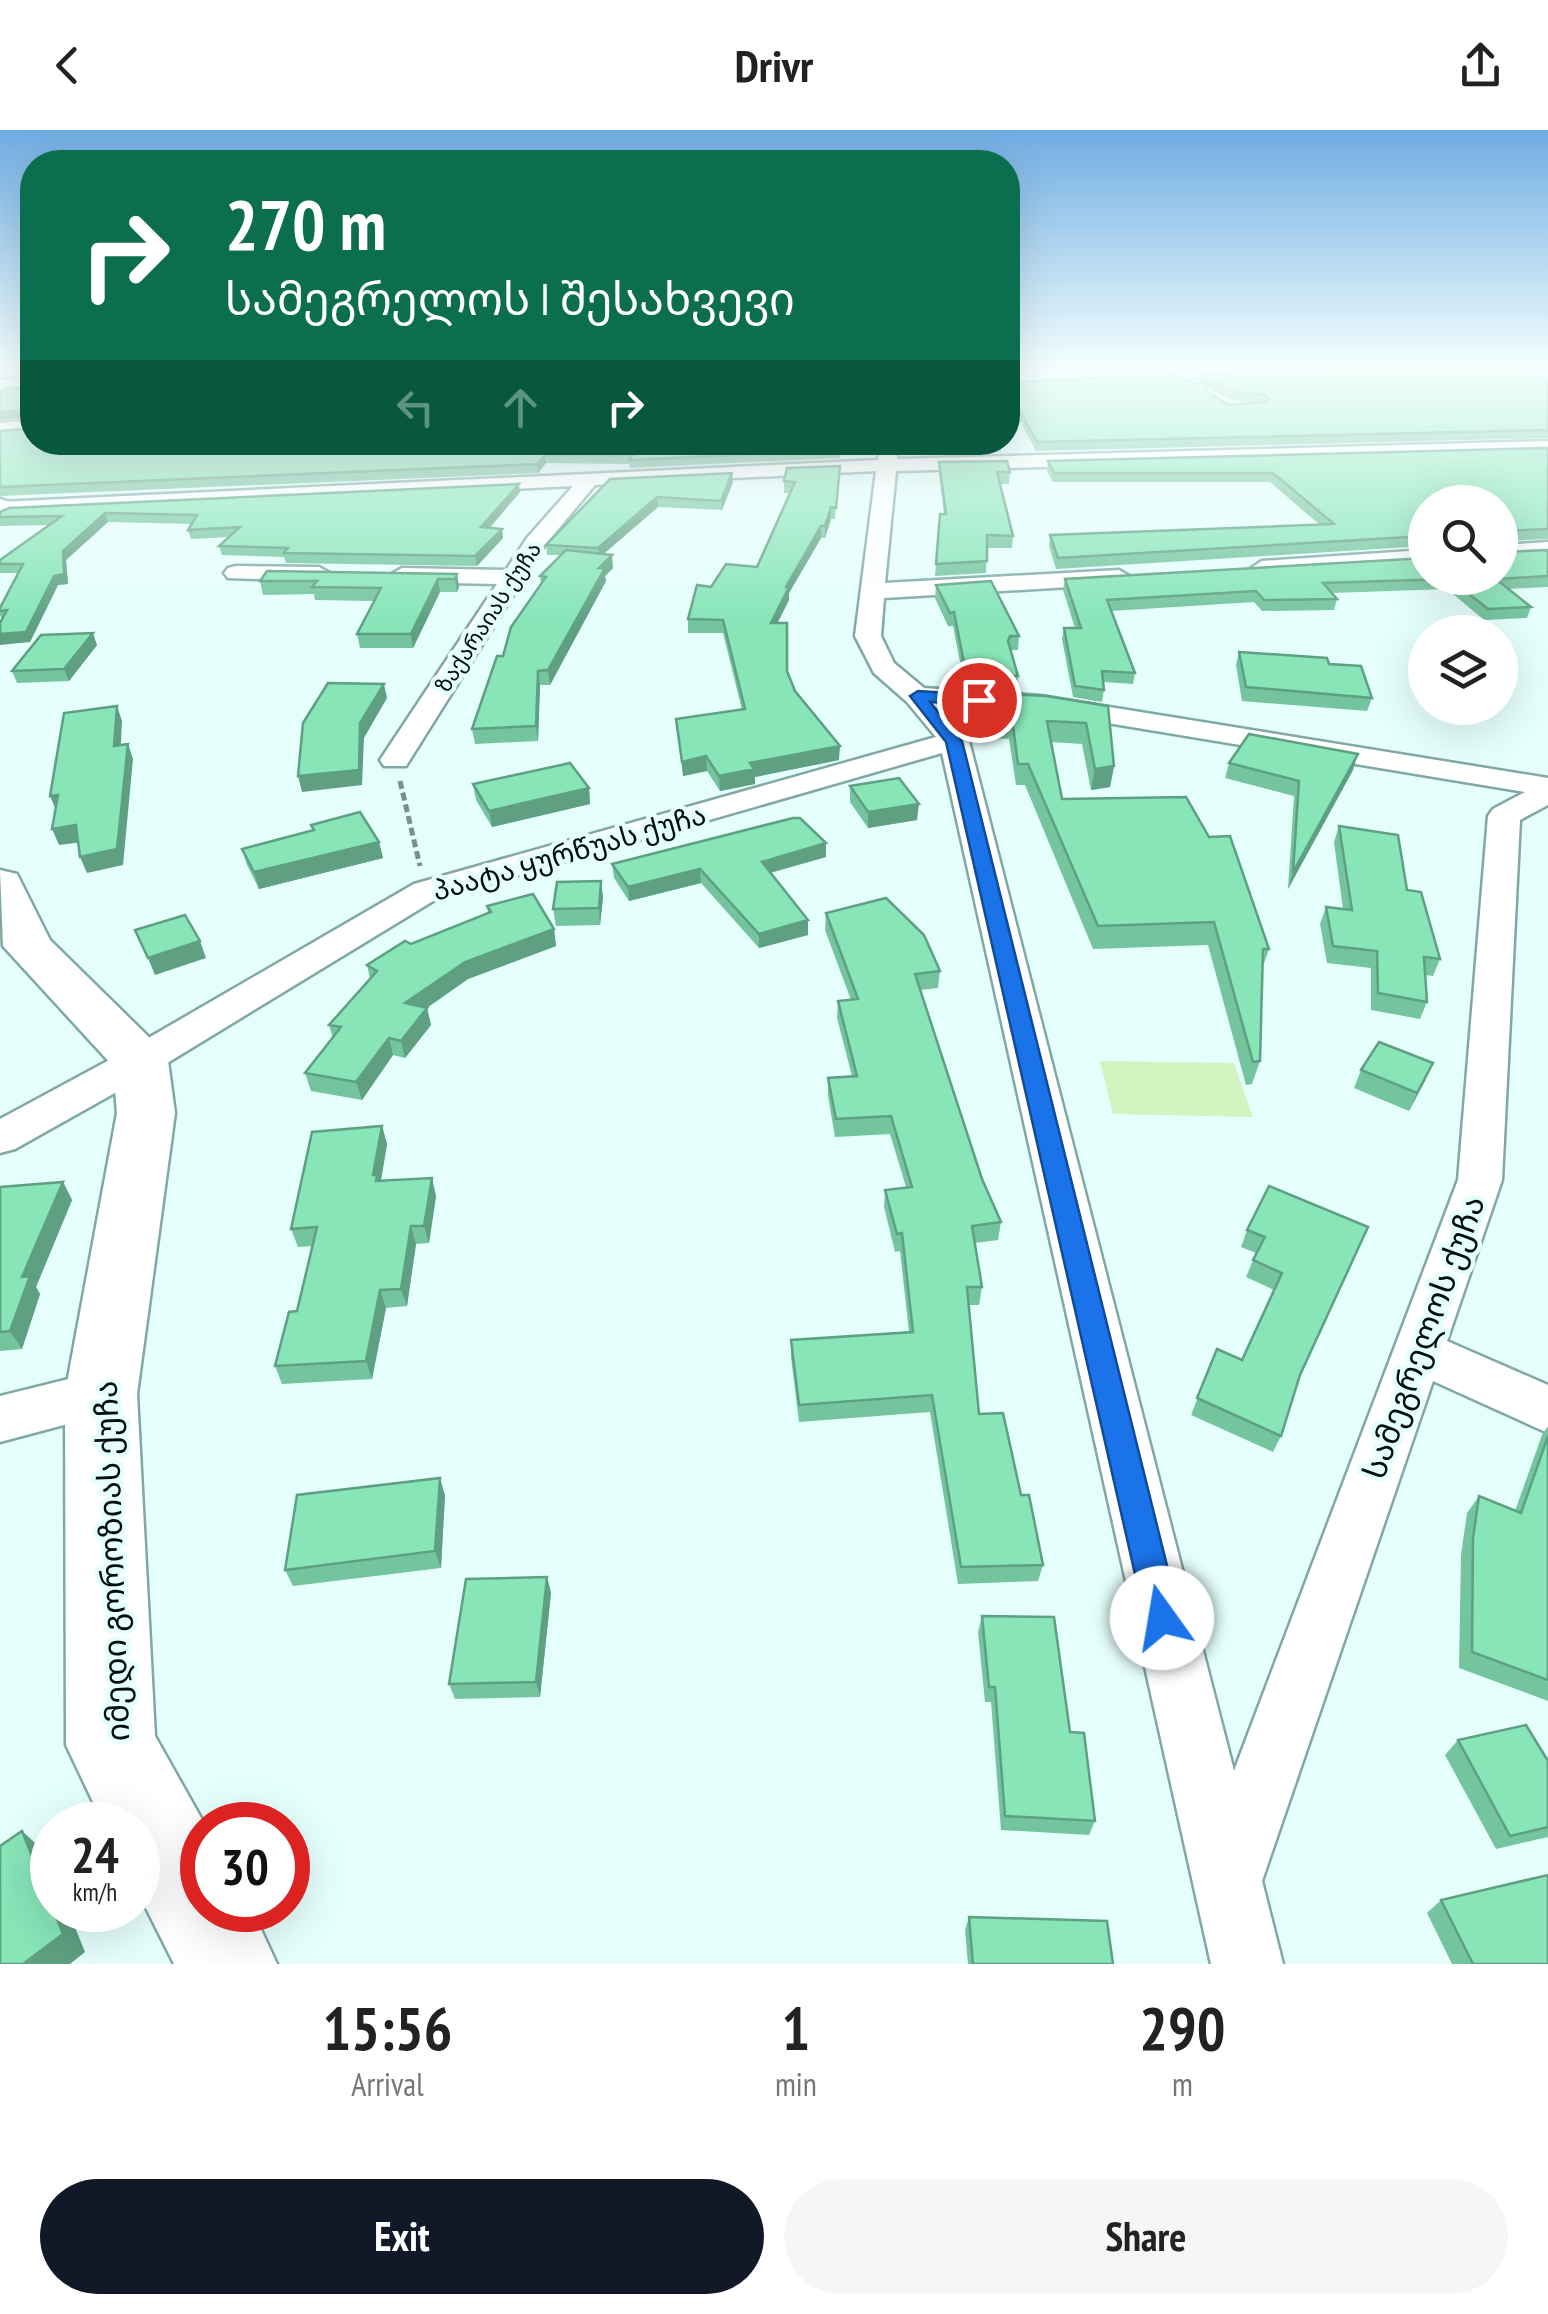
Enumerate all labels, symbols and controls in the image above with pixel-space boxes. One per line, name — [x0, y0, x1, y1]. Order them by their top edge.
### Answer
text: Drivr — [735, 36, 813, 94]
icon: back — [40, 38, 95, 93]
icon: share — [1453, 38, 1508, 93]
text: 270 m — [225, 179, 386, 269]
icon: right — [60, 190, 190, 320]
text: სამეგრელოს I შესახვევი — [225, 269, 795, 327]
icon: left — [388, 380, 443, 435]
icon: ahead — [493, 380, 548, 435]
icon: right — [598, 380, 653, 435]
map controls — [1408, 485, 1518, 725]
button: search — [1408, 485, 1518, 595]
street label: ზაქარაიას ქუჩა — [429, 536, 547, 698]
button: layers — [1408, 615, 1518, 725]
pin — [937, 658, 1022, 743]
icon: arrive — [952, 673, 1007, 728]
street label: პაატა ყურწუას ქუჩა — [428, 795, 710, 909]
street label: სამეგრელოს ქუჩა — [1352, 1190, 1494, 1484]
street label: იმედი გოროზიას ქუჩა — [84, 1380, 138, 1742]
position arrow — [1110, 1566, 1214, 1670]
speed limit sign: 30 — [180, 1802, 310, 1932]
text: 24 — [71, 1822, 119, 1887]
text: km/h — [73, 1876, 117, 1908]
text: 15:56 — [323, 1989, 452, 2067]
text: 1 — [782, 1989, 810, 2067]
text: 290 — [1139, 1989, 1225, 2067]
text: Arrival — [351, 2063, 424, 2105]
text: min — [775, 2063, 817, 2105]
text: m — [1172, 2063, 1193, 2105]
button: Exit — [40, 2179, 764, 2294]
button: Share — [784, 2179, 1508, 2294]

